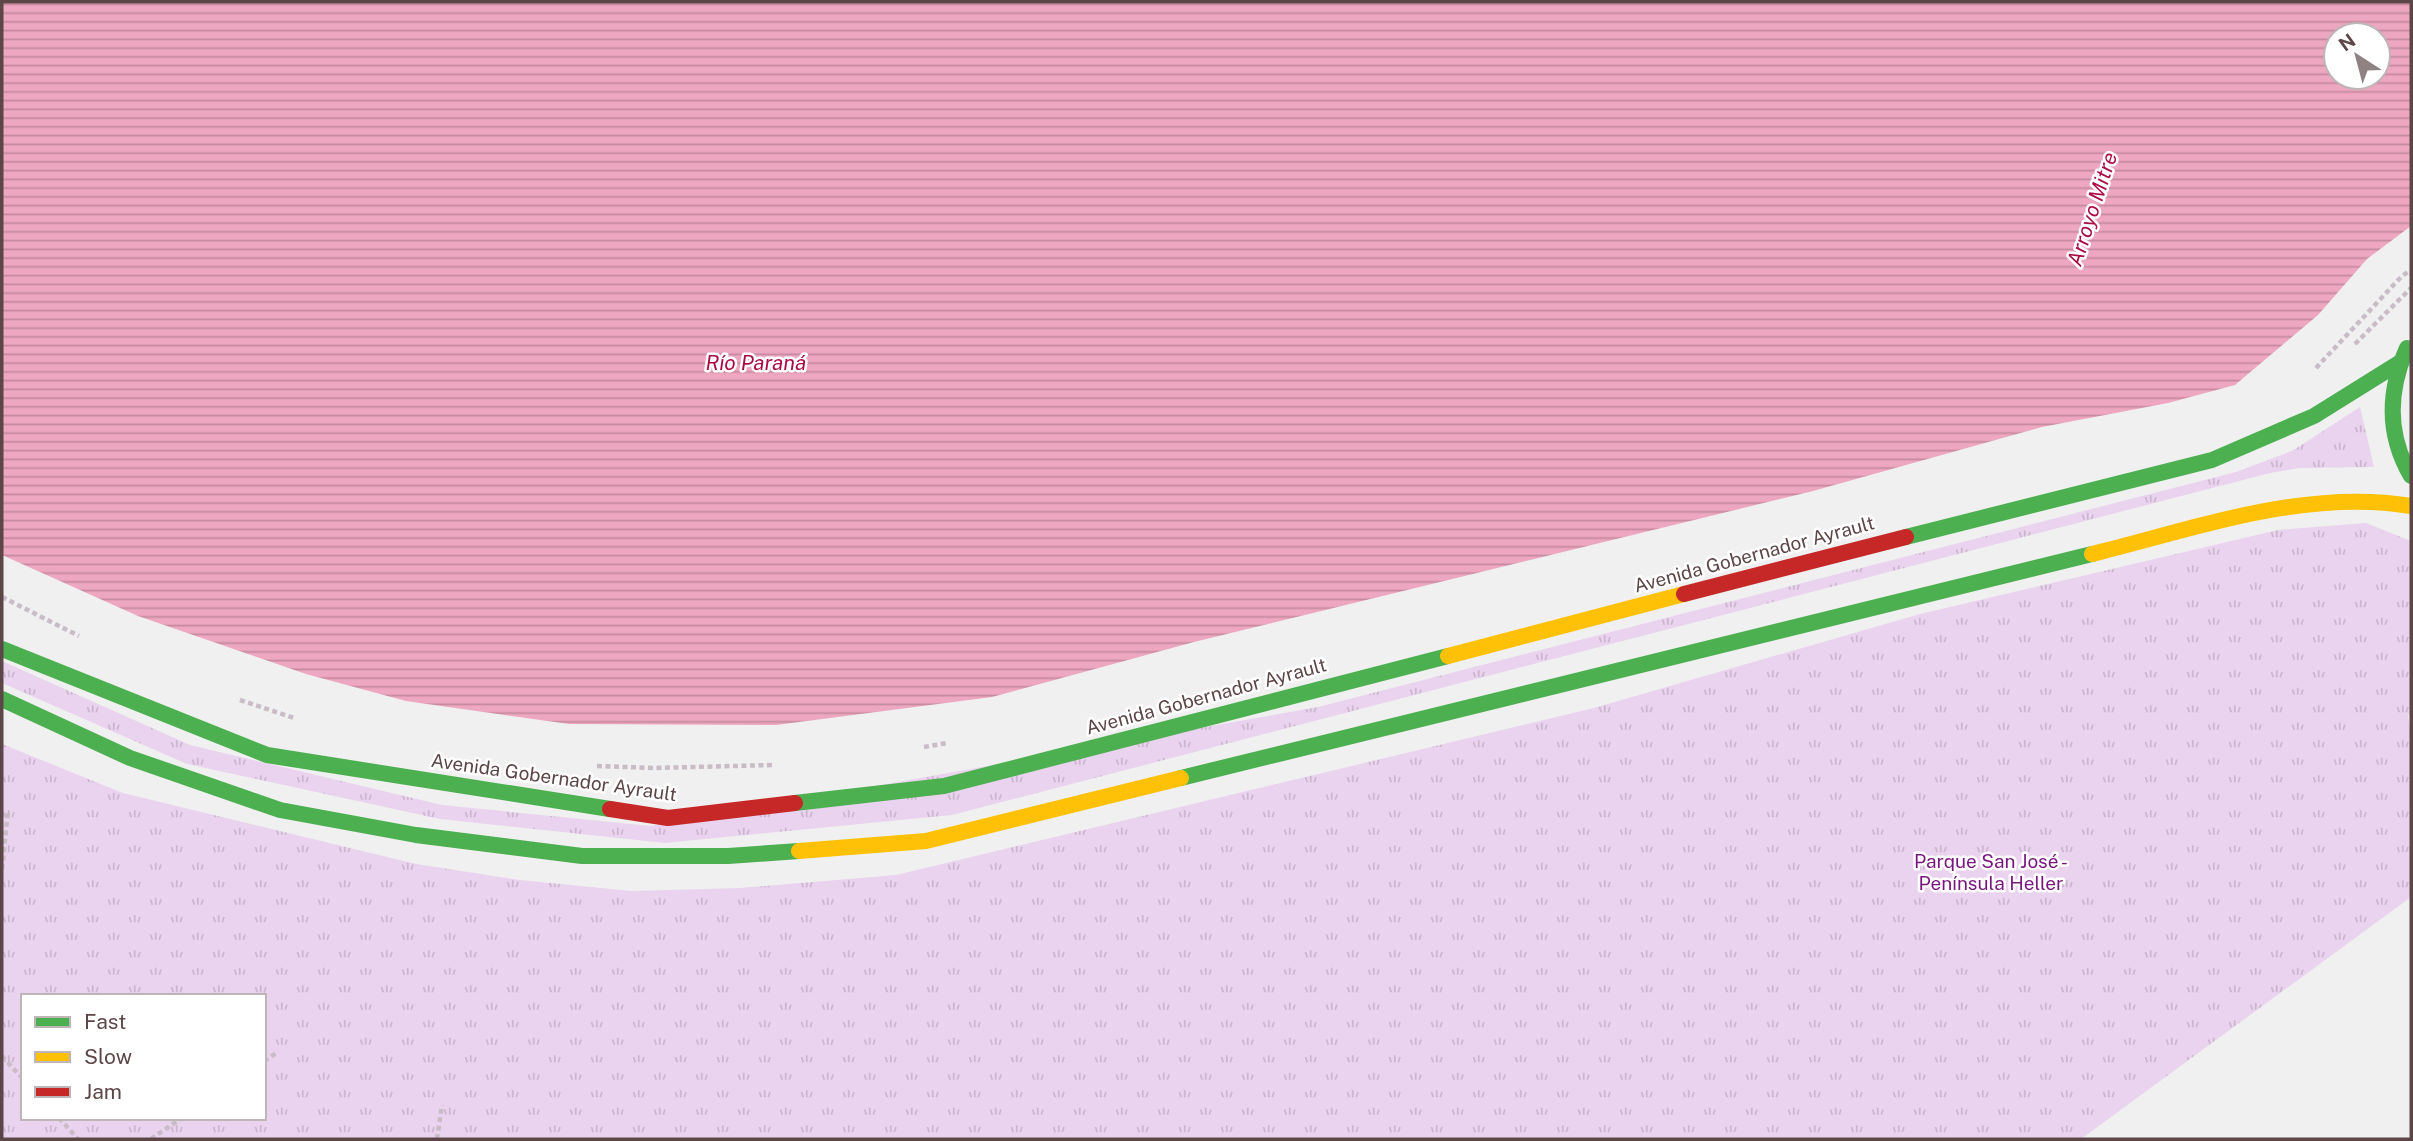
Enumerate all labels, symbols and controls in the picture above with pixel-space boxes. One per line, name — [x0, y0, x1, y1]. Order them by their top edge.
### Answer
north arrow — [2322, 21, 2392, 91]
text: N — [2335, 29, 2359, 56]
water label: Arroyo Mitre — [2062, 149, 2122, 269]
water label: Río Paraná — [706, 350, 806, 375]
street label: Avenida Gobernador Ayrault — [1631, 511, 1877, 597]
street label: Avenida Gobernador Ayrault — [1083, 653, 1329, 739]
street label: Avenida Gobernador Ayrault — [430, 749, 678, 805]
park label: Parque San José - Península Heller — [1914, 850, 2068, 894]
legend — [21, 994, 266, 1120]
text: Fast — [84, 1009, 126, 1034]
text: Slow — [84, 1044, 132, 1069]
text: Jam — [84, 1079, 122, 1104]

